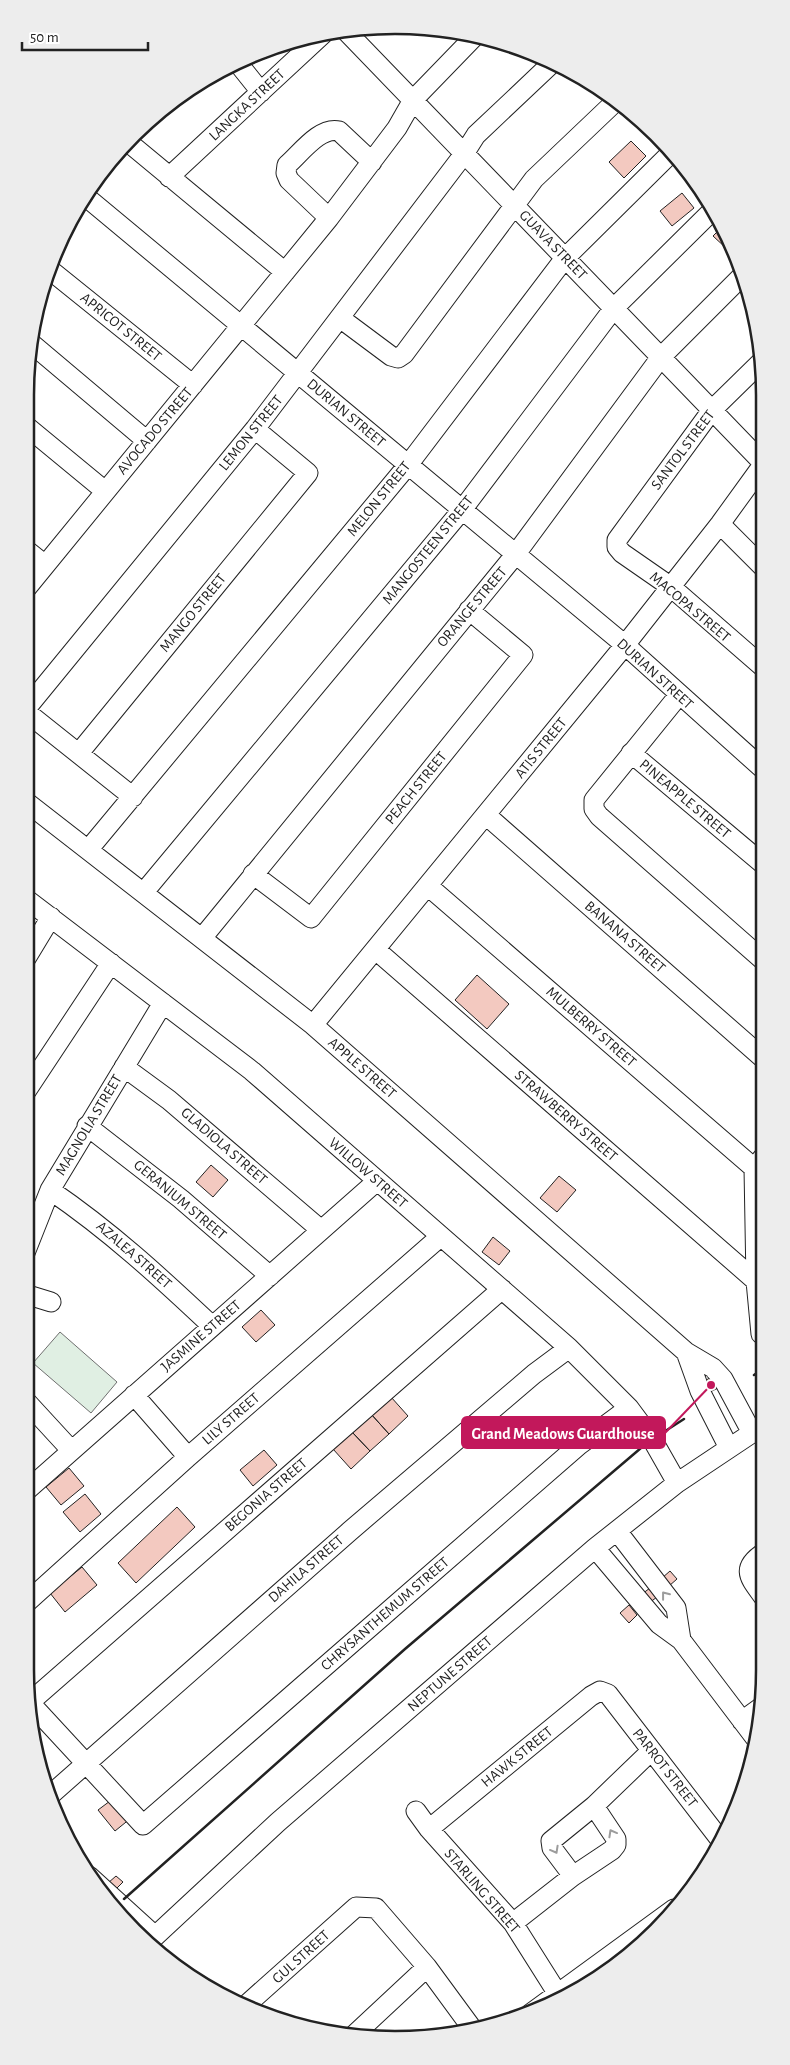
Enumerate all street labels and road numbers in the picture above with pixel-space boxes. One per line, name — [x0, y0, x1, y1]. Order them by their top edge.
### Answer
street label: LANGKA STREET — [206, 66, 288, 144]
street label: GUAVA STREET — [516, 207, 590, 283]
street label: APRICOT STREET — [78, 290, 165, 365]
street label: DURIAN STREET — [304, 376, 389, 450]
street label: AVOCADO STREET — [114, 384, 196, 477]
street label: LEMON STREET — [216, 392, 286, 473]
street label: SANTOL STREET — [648, 407, 718, 492]
street label: MELON STREET — [344, 458, 414, 539]
street label: MANGOSTEEN STREET — [380, 492, 477, 607]
street label: ORANGE STREET — [434, 564, 510, 650]
street label: MACOPA STREET — [647, 569, 734, 645]
street label: MANGO STREET — [157, 571, 229, 655]
street label: DURIAN STREET — [614, 636, 697, 713]
street label: ATIS STREET — [512, 714, 570, 781]
street label: PEACH STREET — [382, 748, 450, 827]
street label: PINEAPPLE STREET — [637, 757, 734, 842]
street label: BANANA STREET — [582, 898, 669, 976]
street label: MULBERRY STREET — [543, 984, 639, 1070]
street label: APPLE STREET — [325, 1035, 399, 1102]
street label: STRAWBERRY STREET — [512, 1068, 621, 1165]
street label: MAGNOLIA STREET — [53, 1071, 125, 1178]
street label: GLADIOLA STREET — [178, 1105, 270, 1188]
street label: WILLOW STREET — [326, 1135, 411, 1212]
street label: GERANIUM STREET — [131, 1157, 230, 1243]
street label: AZALEA STREET — [94, 1218, 175, 1292]
street label: JASMINE STREET — [158, 1297, 244, 1375]
street label: LILY STREET — [199, 1390, 263, 1448]
street label: BEGONIA STREET — [222, 1455, 310, 1535]
street label: DAHILA STREET — [266, 1532, 347, 1606]
street label: CHRYSANTHEMUM STREET — [318, 1554, 452, 1674]
street label: NEPTUNE STREET — [405, 1633, 496, 1715]
street label: HAWK STREET — [478, 1723, 556, 1790]
street label: PARROT STREET — [630, 1726, 701, 1811]
street label: STARLING STREET — [441, 1846, 523, 1937]
street label: GUL STREET — [269, 1927, 333, 1986]

